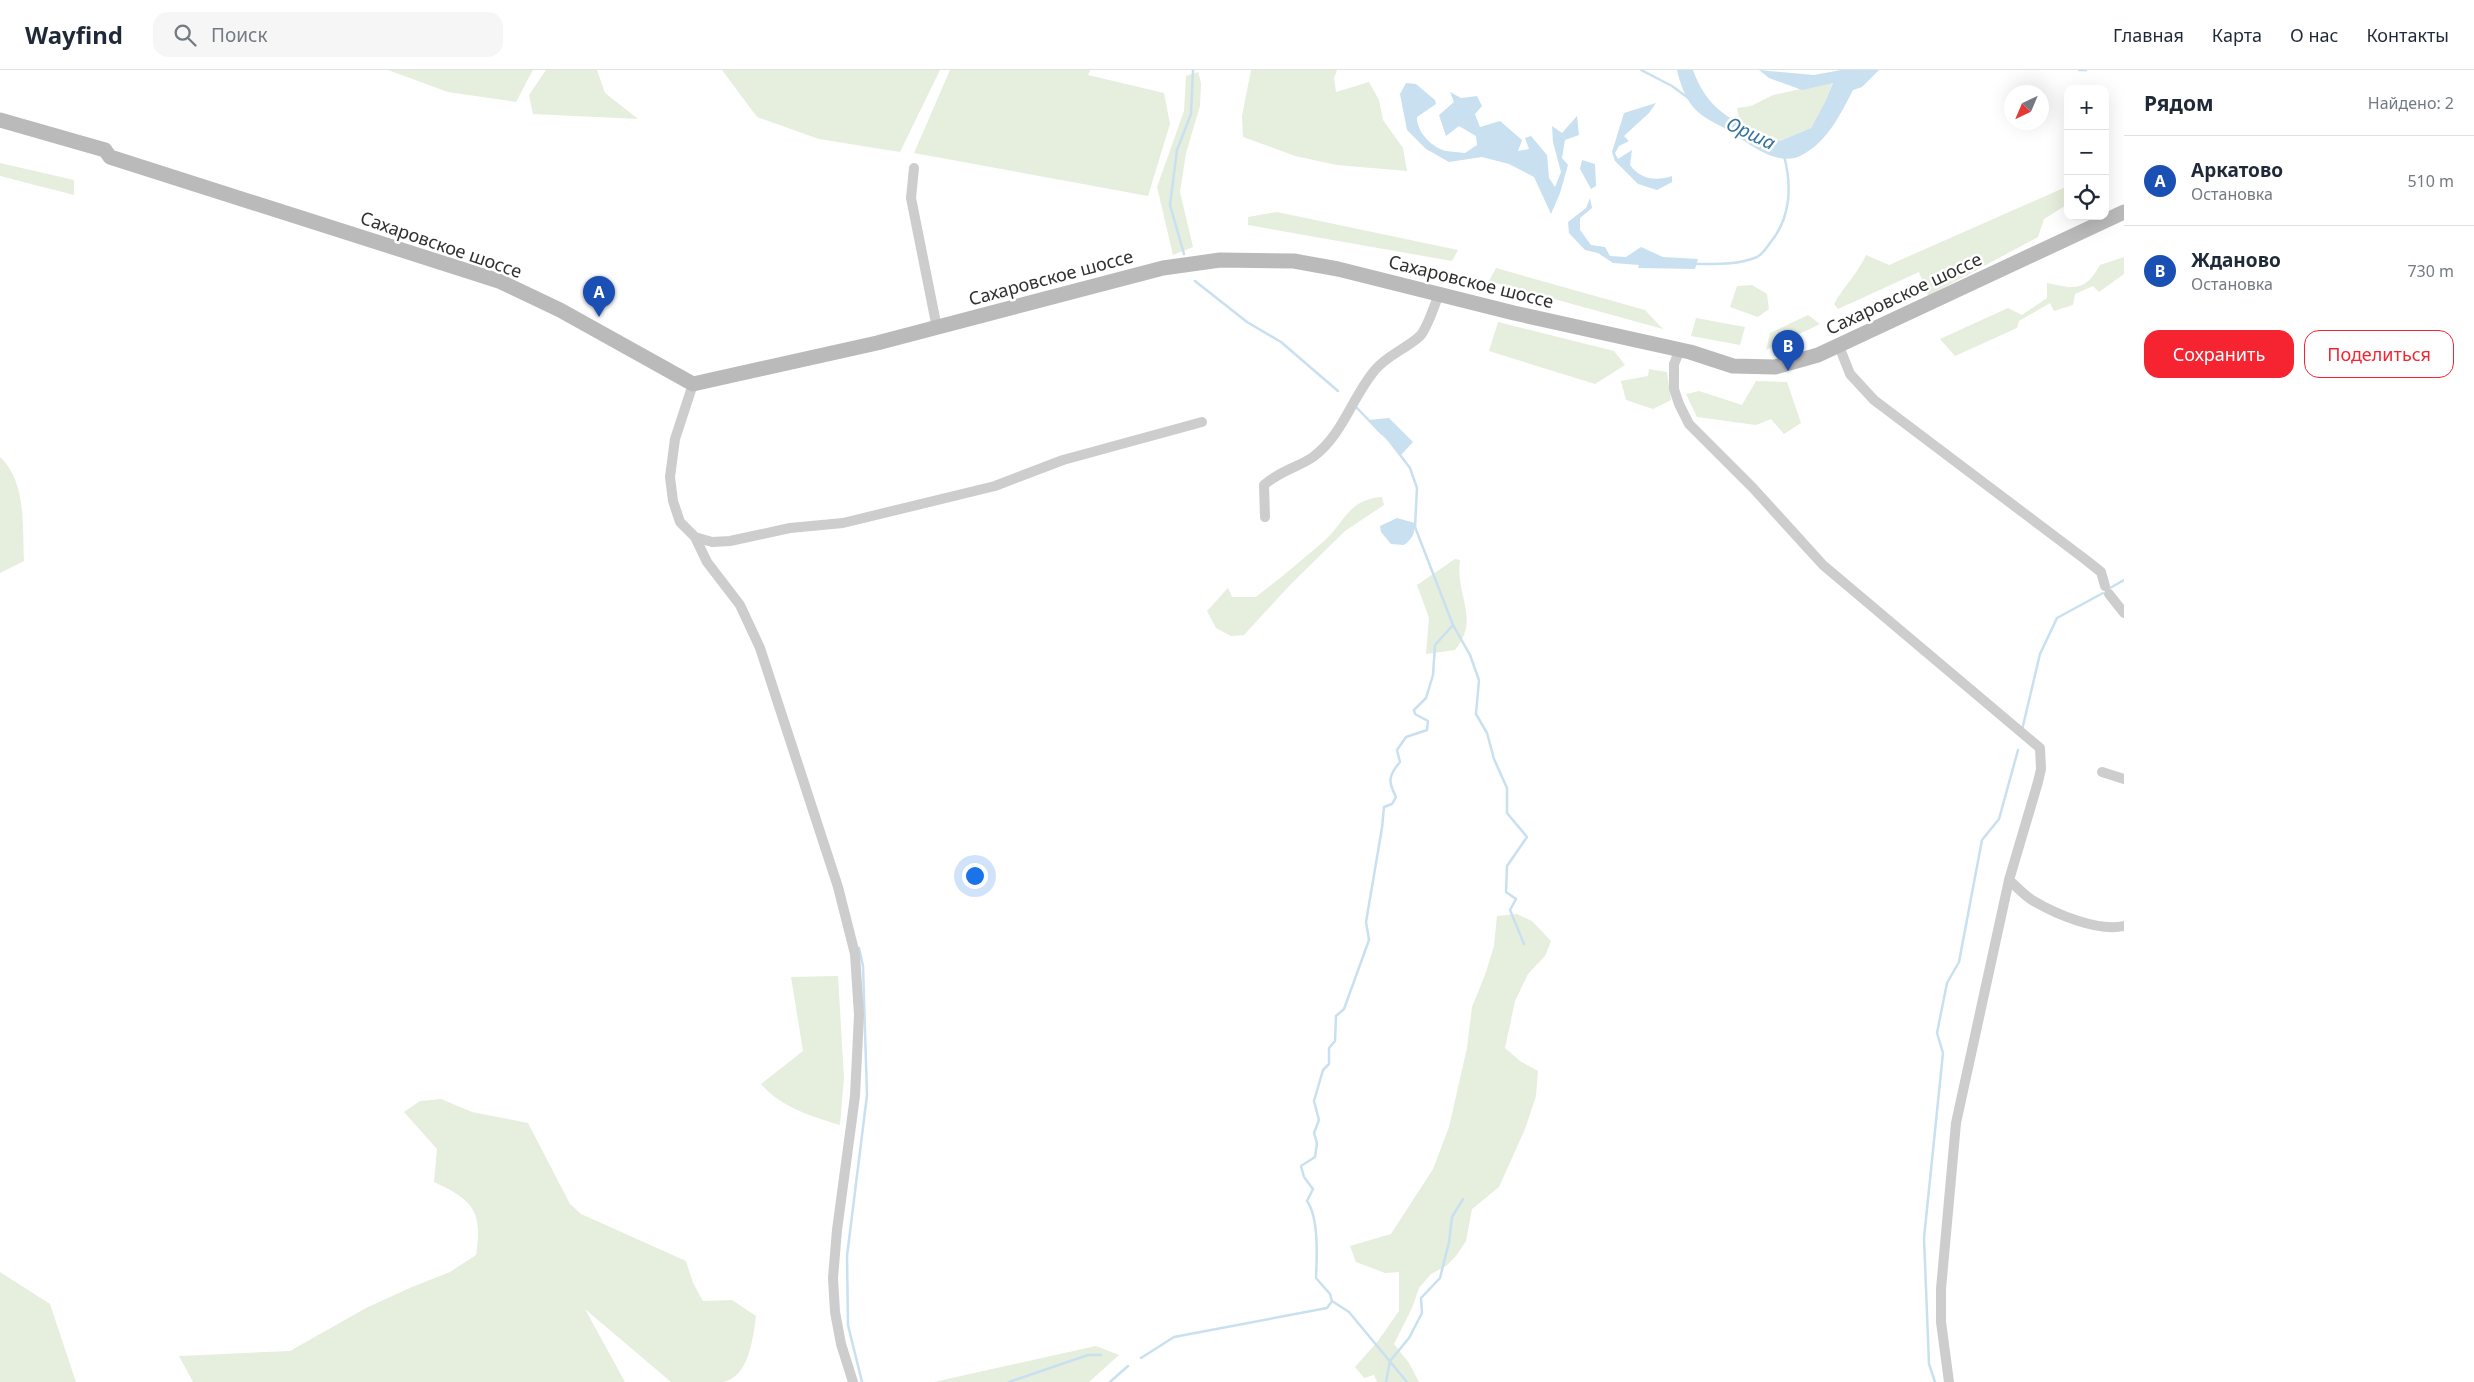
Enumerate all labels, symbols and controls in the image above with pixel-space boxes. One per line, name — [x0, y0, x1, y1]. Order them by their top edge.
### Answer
search box — [153, 12, 503, 57]
text: Wayfind — [25, 18, 123, 51]
icon: search — [171, 21, 199, 49]
text: Поиск — [211, 22, 268, 48]
text: Главная — [2113, 23, 2184, 47]
text: Карта — [2212, 23, 2262, 47]
text: О нас — [2290, 23, 2338, 47]
text: Контакты — [2366, 23, 2449, 47]
north arrow — [2004, 85, 2049, 130]
map controls — [2064, 85, 2109, 220]
button: + — [2064, 85, 2109, 130]
text: Рядом — [2144, 89, 2214, 117]
text: Найдено: 2 — [2368, 92, 2454, 114]
water label: Орша — [1722, 110, 1780, 156]
button: − — [2064, 130, 2109, 175]
text: Аркатово — [2191, 157, 2283, 183]
text: A — [2154, 170, 2166, 192]
text: 510 m — [2407, 170, 2454, 192]
button: locate — [2064, 175, 2109, 220]
text: Остановка — [2191, 183, 2273, 205]
street label: Сахаровское шоссе — [357, 205, 525, 283]
street label: Сахаровское шоссе — [966, 244, 1136, 311]
street label: Сахаровское шоссе — [1822, 246, 1985, 340]
text: Жданово — [2191, 247, 2281, 273]
street label: Сахаровское шоссе — [1386, 249, 1556, 313]
text: B — [2155, 260, 2165, 282]
text: 730 m — [2407, 260, 2454, 282]
text: Остановка — [2191, 273, 2273, 295]
pin: A — [583, 276, 615, 317]
pin: B — [1772, 330, 1804, 371]
button: Сохранить — [2144, 330, 2294, 378]
button: Поделиться — [2304, 330, 2454, 378]
your location — [962, 863, 988, 889]

